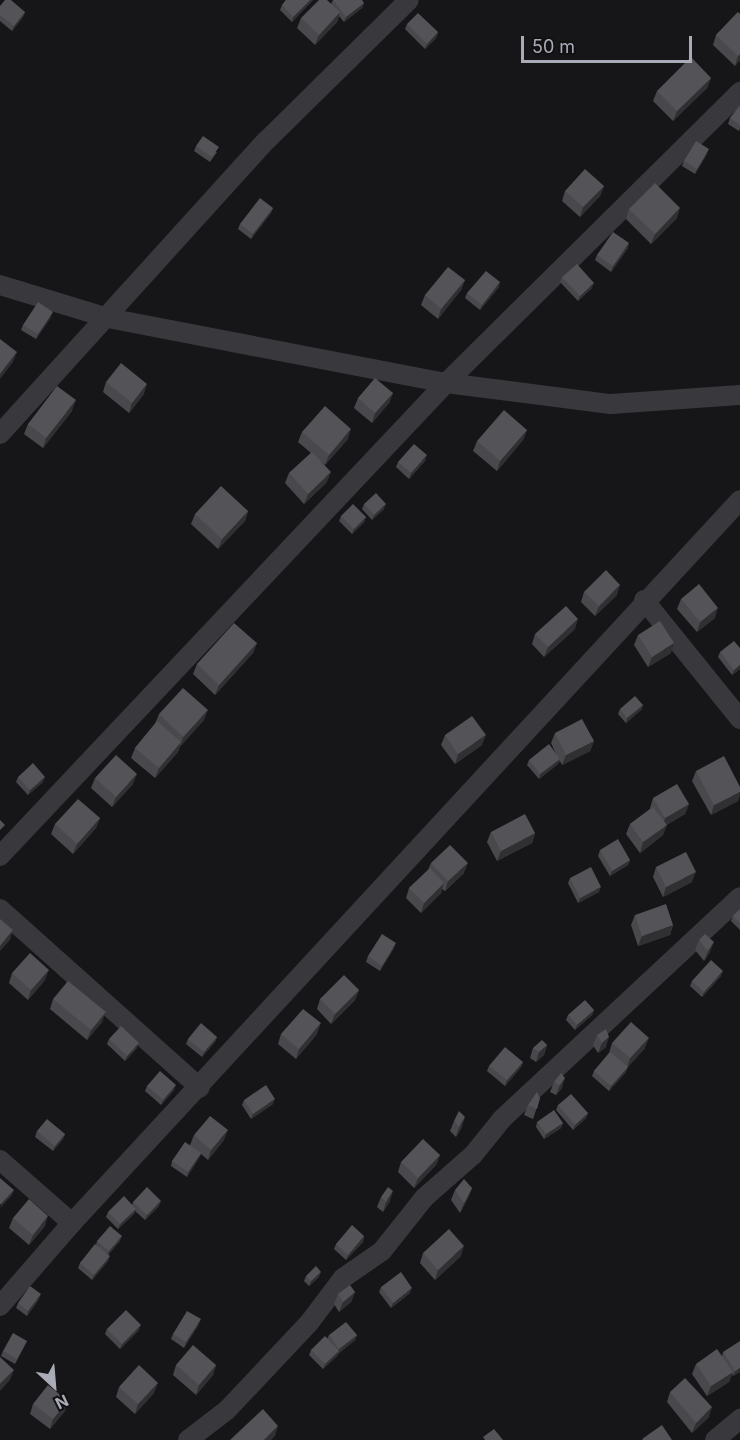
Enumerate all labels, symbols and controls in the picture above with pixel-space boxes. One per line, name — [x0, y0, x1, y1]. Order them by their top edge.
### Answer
scale bar — [524, 24, 695, 62]
text: 50 m — [532, 36, 575, 57]
north arrow — [24, 1356, 84, 1416]
text: N — [52, 1391, 72, 1414]

